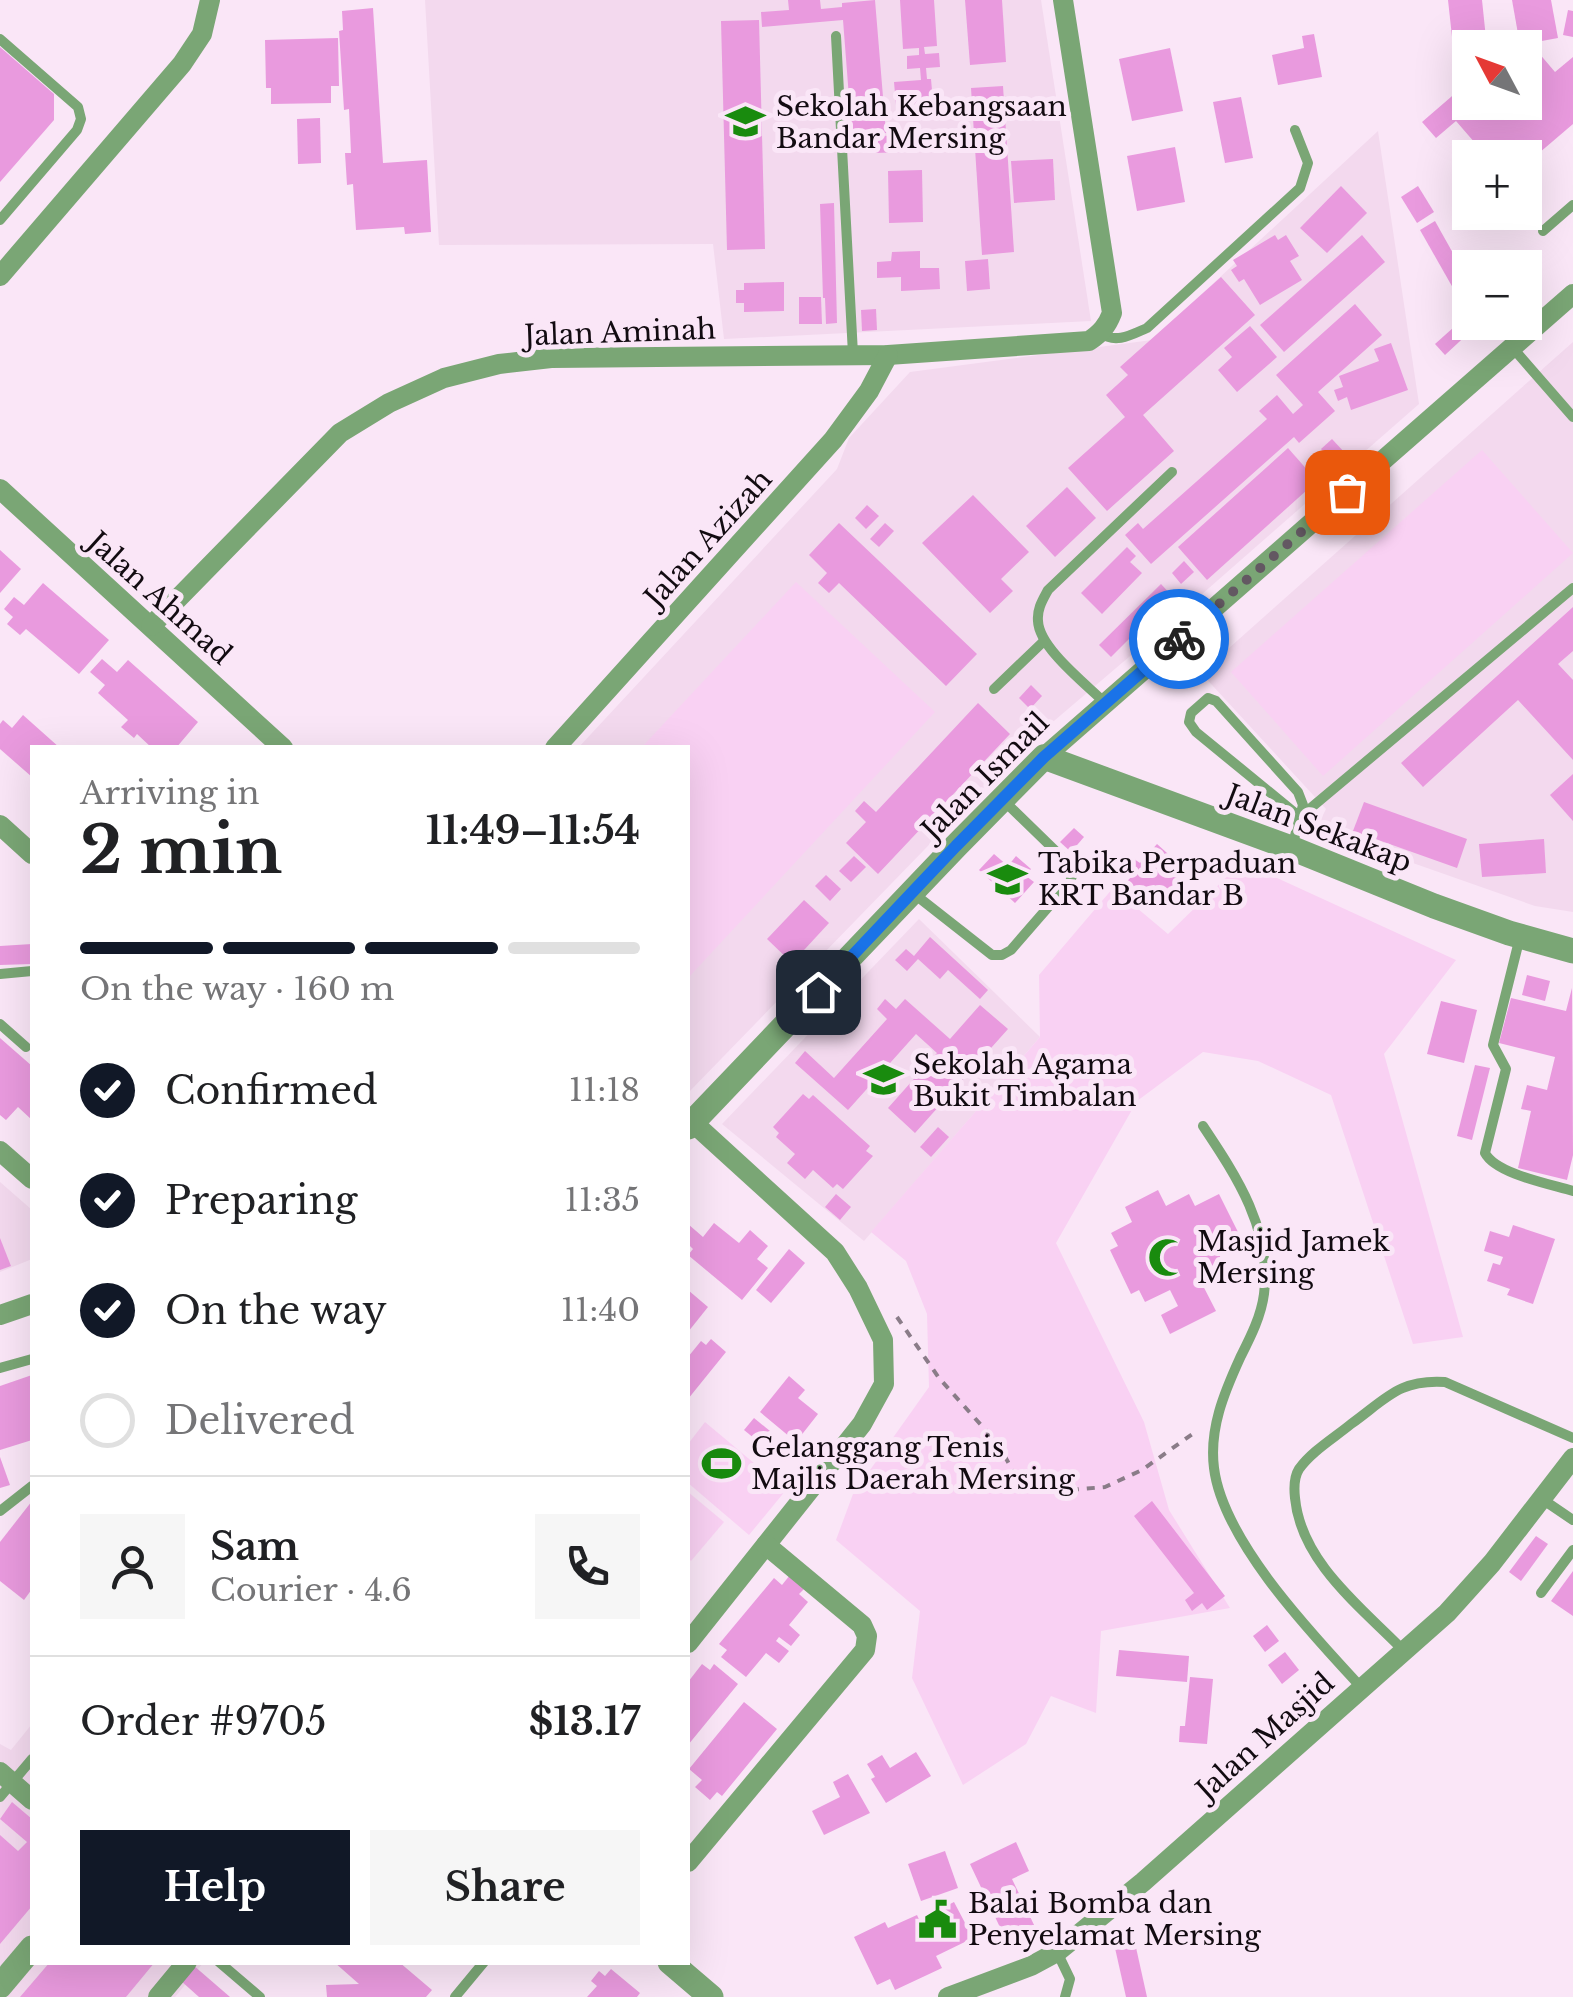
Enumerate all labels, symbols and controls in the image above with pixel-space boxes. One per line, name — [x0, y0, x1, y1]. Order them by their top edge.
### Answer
north arrow — [1452, 30, 1542, 120]
map controls — [1452, 30, 1542, 340]
place label: Sekolah Kebangsaan Bandar Mersing — [776, 89, 1067, 156]
school or university icon: Sekolah Kebangsaan Bandar Mersing — [725, 101, 767, 143]
button: + — [1452, 140, 1542, 230]
button: − — [1452, 250, 1542, 340]
street label: Jalan Aminah — [520, 312, 716, 353]
pin — [1305, 450, 1390, 535]
street label: Jalan Azizah — [635, 462, 779, 618]
icon: bag — [1320, 465, 1375, 520]
street label: Jalan Ahmad — [77, 522, 239, 672]
courier — [1129, 589, 1229, 689]
icon: bike — [1152, 612, 1207, 667]
street label: Jalan Ismail — [911, 705, 1056, 850]
text: Arriving in — [80, 773, 259, 813]
street label: Jalan Sekakap — [1217, 776, 1417, 880]
text: 11:49–11:54 — [426, 807, 640, 854]
text: 2 min — [80, 810, 282, 891]
place label: Tabika Perpaduan KRT Bandar B — [1038, 846, 1296, 913]
school or university icon: Tabika Perpaduan KRT Bandar B — [987, 858, 1029, 900]
pin — [776, 950, 861, 1035]
icon: home — [791, 965, 846, 1020]
text: On the way · 160 m — [80, 969, 394, 1009]
place label: Sekolah Agama Bukit Timbalan — [913, 1047, 1137, 1114]
school or university icon: Sekolah Agama Bukit Timbalan — [862, 1059, 904, 1101]
icon: check — [80, 1063, 135, 1118]
text: Confirmed — [165, 1067, 378, 1114]
text: 11:18 — [569, 1070, 640, 1110]
icon: check — [80, 1173, 135, 1228]
text: Preparing — [165, 1177, 357, 1224]
text: 11:35 — [564, 1180, 640, 1220]
place label: Masjid Jamek Mersing — [1197, 1224, 1390, 1291]
mosque icon: Masjid Jamek Mersing — [1146, 1236, 1188, 1278]
icon: check — [80, 1283, 135, 1338]
text: On the way — [165, 1287, 387, 1334]
text: 11:40 — [561, 1290, 640, 1330]
text: Delivered — [165, 1397, 355, 1444]
place label: Gelanggang Tenis Majlis Daerah Mersing — [751, 1430, 1076, 1497]
sports icon: Gelanggang Tenis Majlis Daerah Mersing — [700, 1442, 742, 1484]
button: person — [80, 1514, 185, 1619]
button: phone — [535, 1514, 640, 1619]
text: Sam — [210, 1523, 299, 1570]
text: Courier · 4.6 — [210, 1570, 412, 1610]
street label: Jalan Masjid — [1186, 1665, 1341, 1810]
text: Order #9705 — [80, 1698, 327, 1745]
text: $13.17 — [529, 1698, 640, 1745]
button: Help — [80, 1830, 350, 1945]
button: Share — [370, 1830, 640, 1945]
place label: Balai Bomba dan Penyelamat Mersing — [968, 1886, 1262, 1953]
public building icon: Balai Bomba dan Penyelamat Mersing — [917, 1898, 959, 1940]

